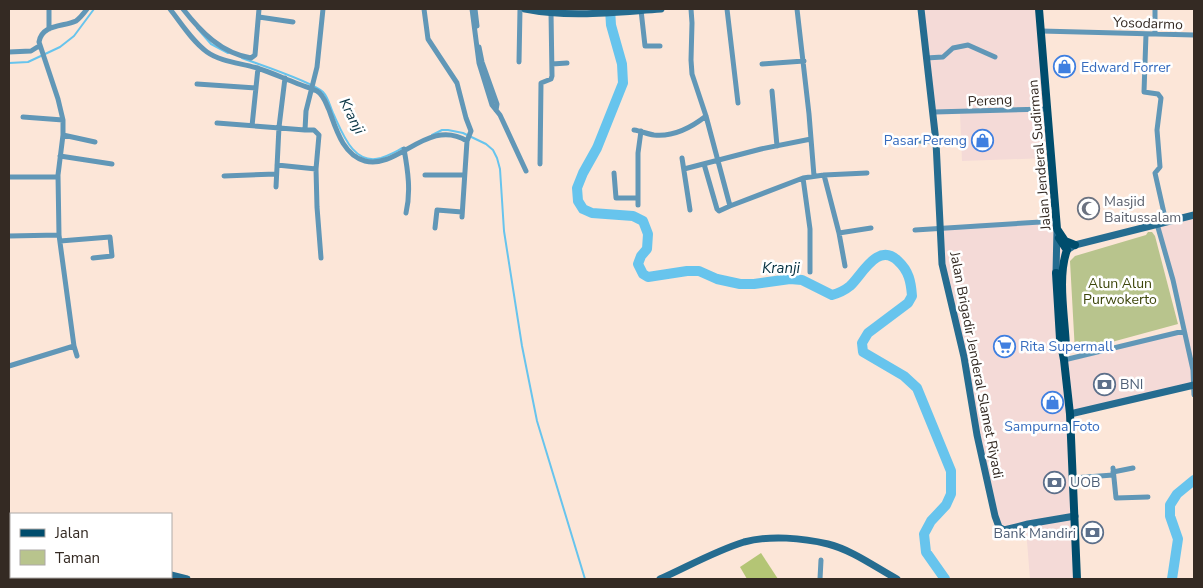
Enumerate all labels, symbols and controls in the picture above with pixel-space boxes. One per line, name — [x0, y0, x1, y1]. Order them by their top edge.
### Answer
street label: Yosodarmo — [1112, 13, 1183, 34]
shop icon: Edward Forrer — [1053, 55, 1077, 79]
place label: Edward Forrer — [1081, 58, 1171, 77]
street label: Jalan Jenderal Sudirman — [1023, 79, 1056, 232]
street label: Pereng — [967, 90, 1013, 111]
water label: Kranji — [334, 94, 370, 138]
shop icon: Pasar Pereng — [971, 128, 995, 152]
place label: Pasar Pereng — [884, 131, 967, 150]
place label: Masjid Baitussalam — [1104, 192, 1181, 227]
mosque icon: Masjid Baitussalam — [1076, 197, 1100, 221]
street label: Jalan Brigadir Jenderal Slamet Riyadi — [945, 249, 1008, 480]
water label: Kranji — [762, 258, 801, 278]
park label: Alun Alun Purwokerto — [1083, 274, 1157, 309]
supermarket icon: Rita Supermall — [992, 334, 1016, 358]
place label: Rita Supermall — [1020, 337, 1114, 356]
bank icon: BNI — [1092, 372, 1116, 396]
place label: BNI — [1120, 375, 1143, 394]
shop icon: Sampurna Foto — [1040, 391, 1064, 415]
place label: Sampurna Foto — [1004, 417, 1100, 436]
bank icon: UOB — [1042, 470, 1066, 494]
place label: UOB — [1070, 473, 1100, 492]
legend — [10, 513, 172, 578]
bank icon: Bank Mandiri — [1080, 521, 1104, 545]
text: Jalan — [54, 523, 89, 543]
place label: Bank Mandiri — [994, 524, 1076, 543]
text: Taman — [55, 548, 100, 568]

